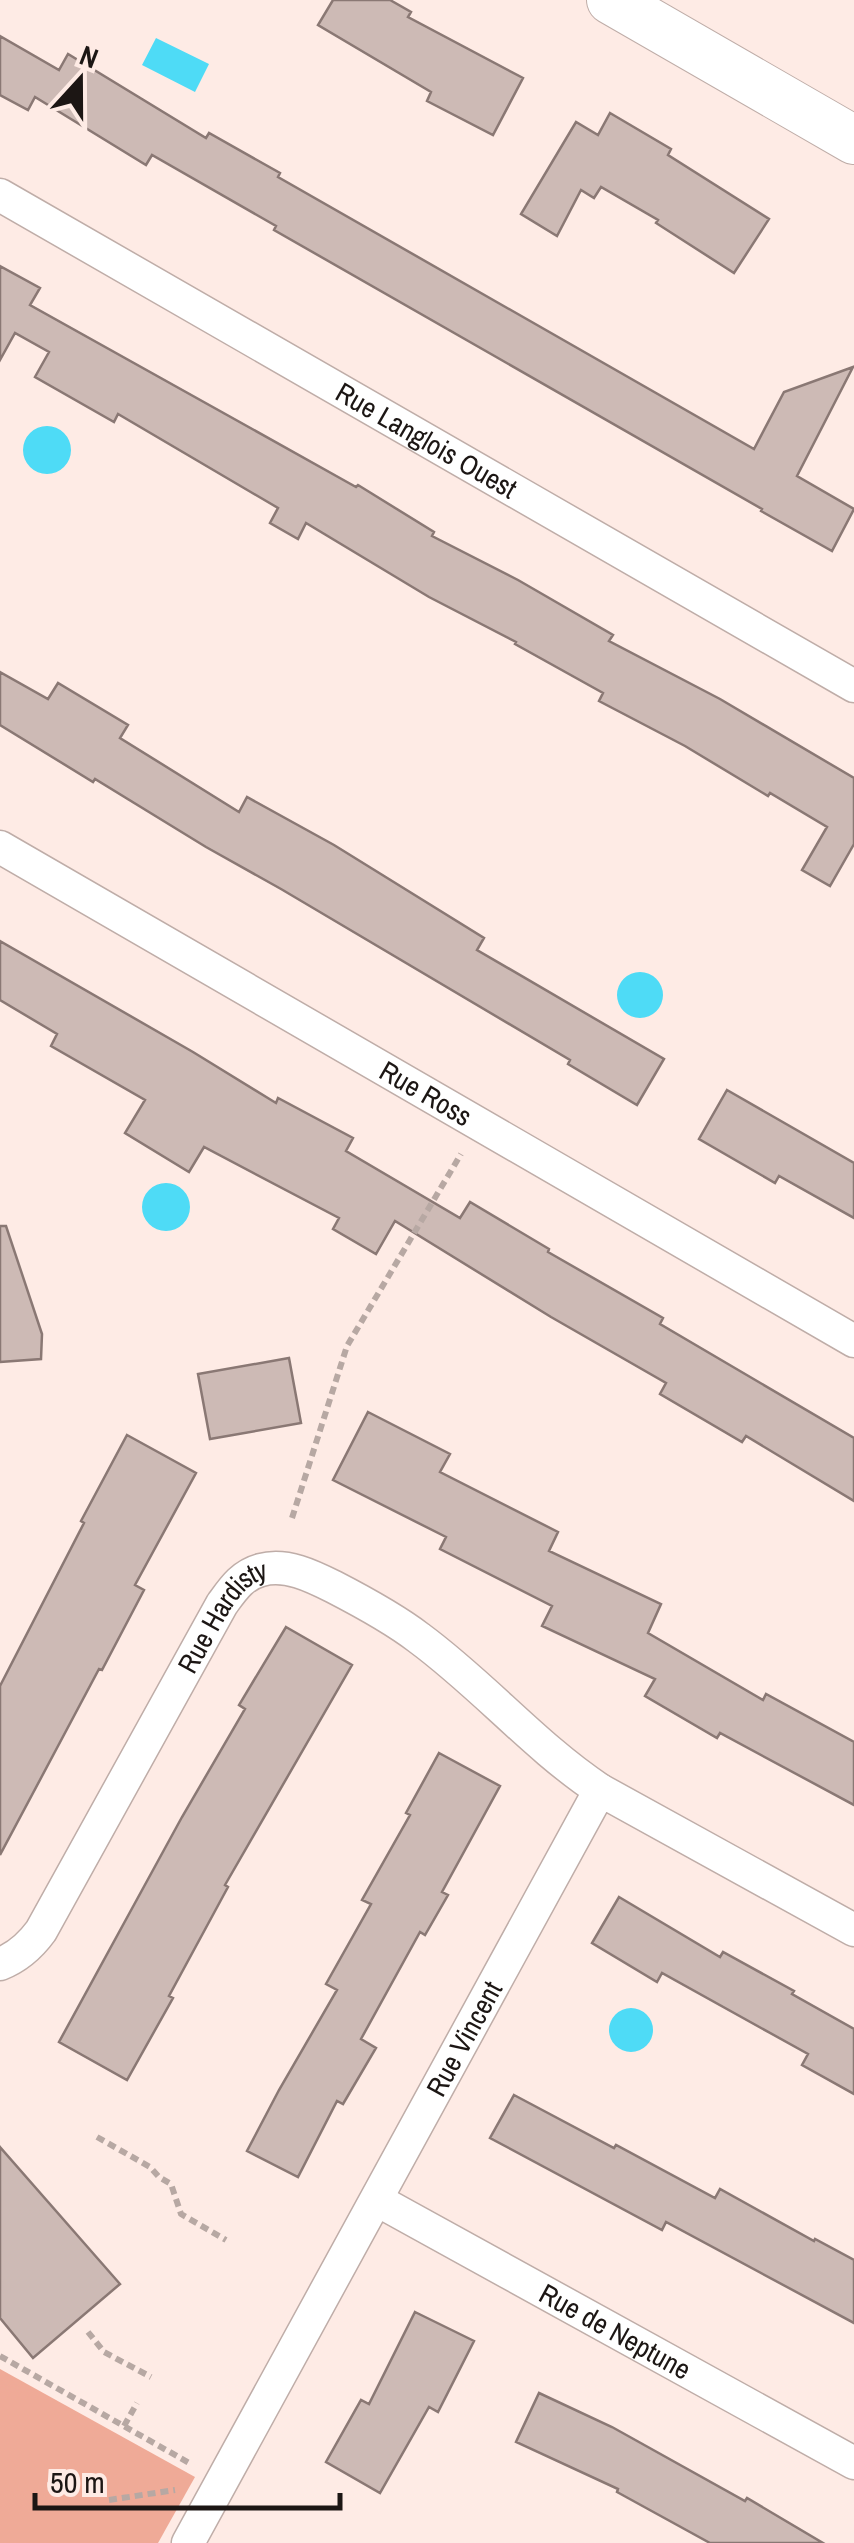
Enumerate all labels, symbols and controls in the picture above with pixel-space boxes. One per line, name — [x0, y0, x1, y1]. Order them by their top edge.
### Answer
north arrow — [30, 30, 130, 130]
text: N — [74, 36, 104, 77]
street label: Rue Langlois Ouest — [329, 373, 524, 507]
street label: Rue Ross — [373, 1052, 479, 1135]
street label: Rue Hardisty — [168, 1550, 271, 1680]
street label: Rue Vincent — [417, 1974, 511, 2103]
street label: Rue de Neptune — [533, 2274, 698, 2388]
scale bar — [35, 2448, 340, 2510]
text: 50 m — [50, 2462, 105, 2502]

